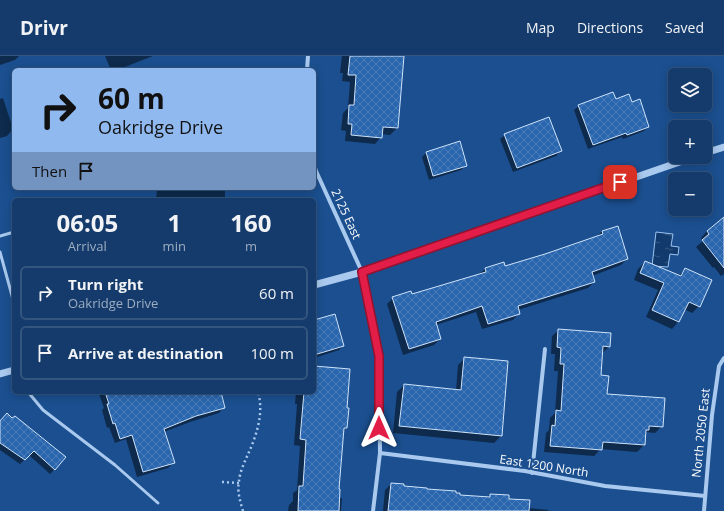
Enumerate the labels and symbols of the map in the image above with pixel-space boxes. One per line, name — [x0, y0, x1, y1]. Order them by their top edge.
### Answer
pin — [603, 165, 637, 199]
street label: 2125 East — [327, 186, 366, 242]
street label: North 2050 East — [687, 387, 714, 478]
position arrow — [358, 407, 400, 449]
street label: East 1200 North — [498, 450, 590, 481]

